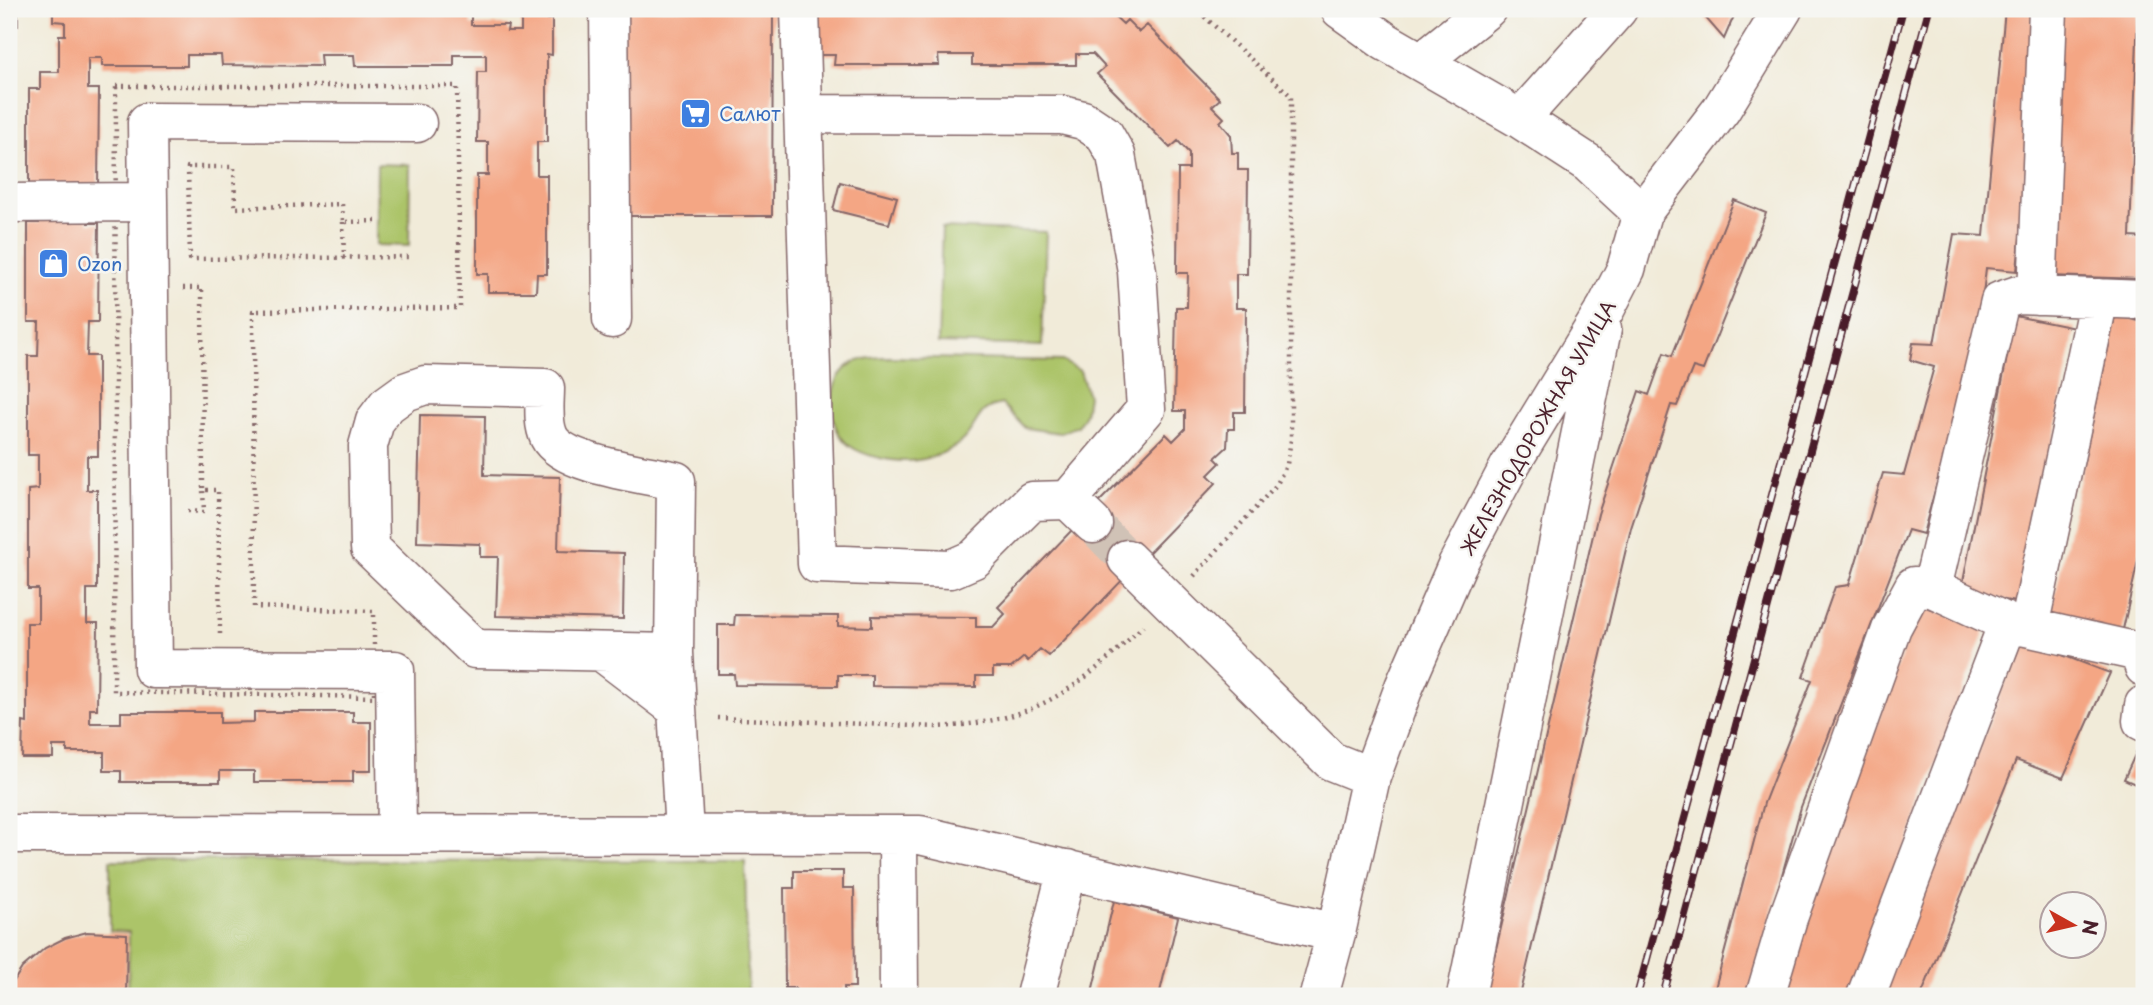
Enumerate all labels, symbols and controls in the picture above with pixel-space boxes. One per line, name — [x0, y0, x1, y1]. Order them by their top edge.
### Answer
supermarket icon: Салют — [679, 96, 713, 130]
place label: Салют — [719, 99, 781, 127]
shop icon: Ozon — [37, 246, 71, 280]
place label: Ozon — [77, 249, 122, 277]
street label: ЖЕЛЕЗНОДОРОЖНАЯ УЛИЦА — [1452, 294, 1622, 560]
north arrow — [2038, 890, 2108, 960]
text: N — [2076, 918, 2106, 937]

